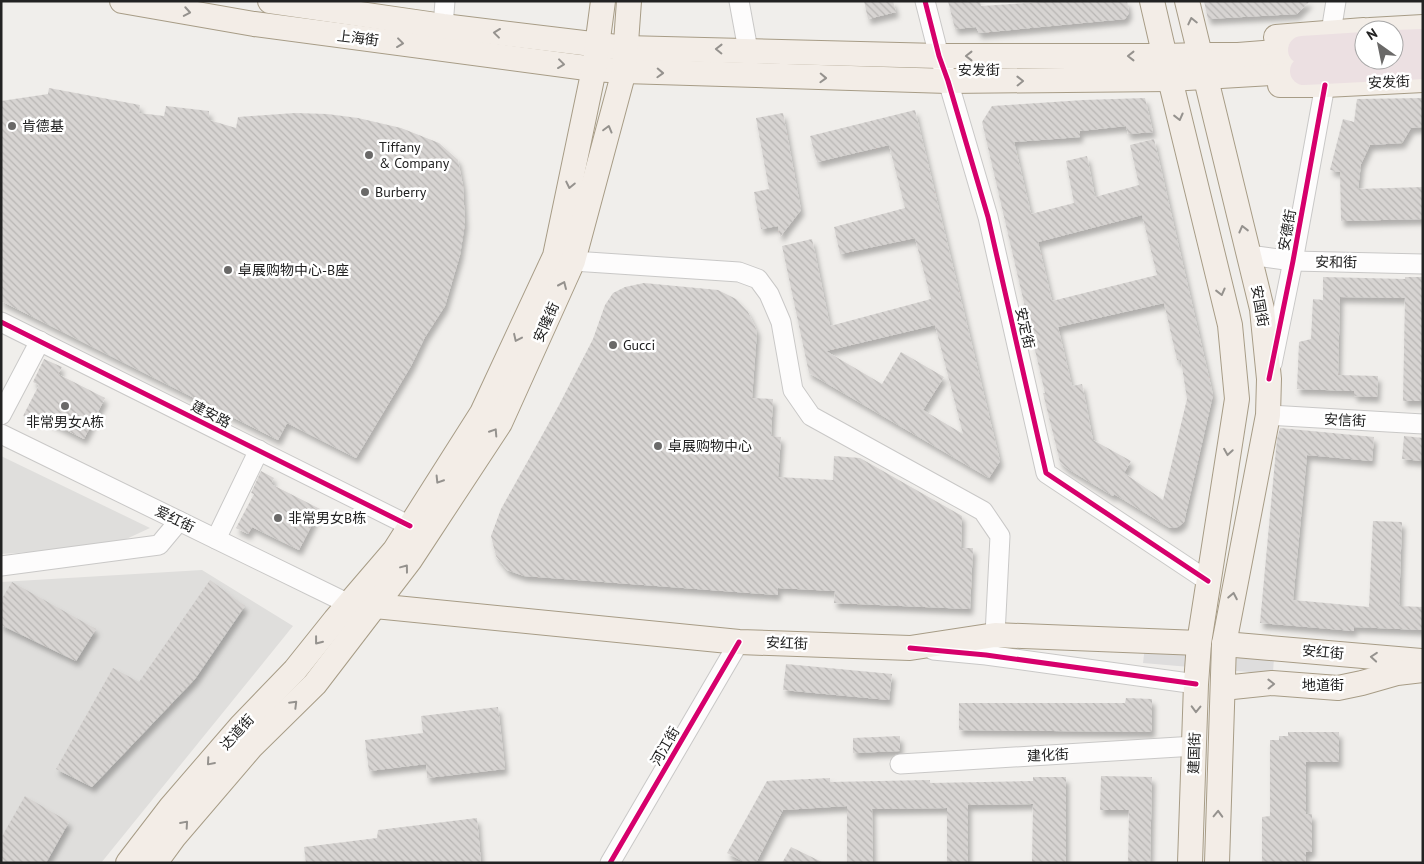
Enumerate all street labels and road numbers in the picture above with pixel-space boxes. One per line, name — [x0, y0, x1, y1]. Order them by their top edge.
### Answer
street label: 上海街 — [336, 27, 380, 49]
street label: 安发街 — [958, 61, 1000, 79]
street label: 安发街 — [1368, 72, 1410, 92]
street label: 安德街 — [1274, 208, 1300, 252]
street label: 安和街 — [1315, 253, 1357, 271]
street label: 安国街 — [1247, 284, 1273, 328]
street label: 安隆街 — [529, 299, 563, 345]
street label: 安定街 — [1012, 306, 1038, 350]
street label: 建安路 — [188, 396, 234, 432]
street label: 安信街 — [1324, 410, 1366, 430]
street label: 爱红街 — [152, 502, 198, 536]
street label: 安红街 — [766, 633, 808, 653]
street label: 安红街 — [1301, 641, 1345, 663]
street label: 地道街 — [1302, 676, 1344, 694]
street label: 达道街 — [216, 710, 258, 754]
street label: 河江街 — [647, 723, 683, 769]
street label: 建国街 — [1184, 732, 1204, 774]
street label: 建化街 — [1027, 745, 1069, 765]

